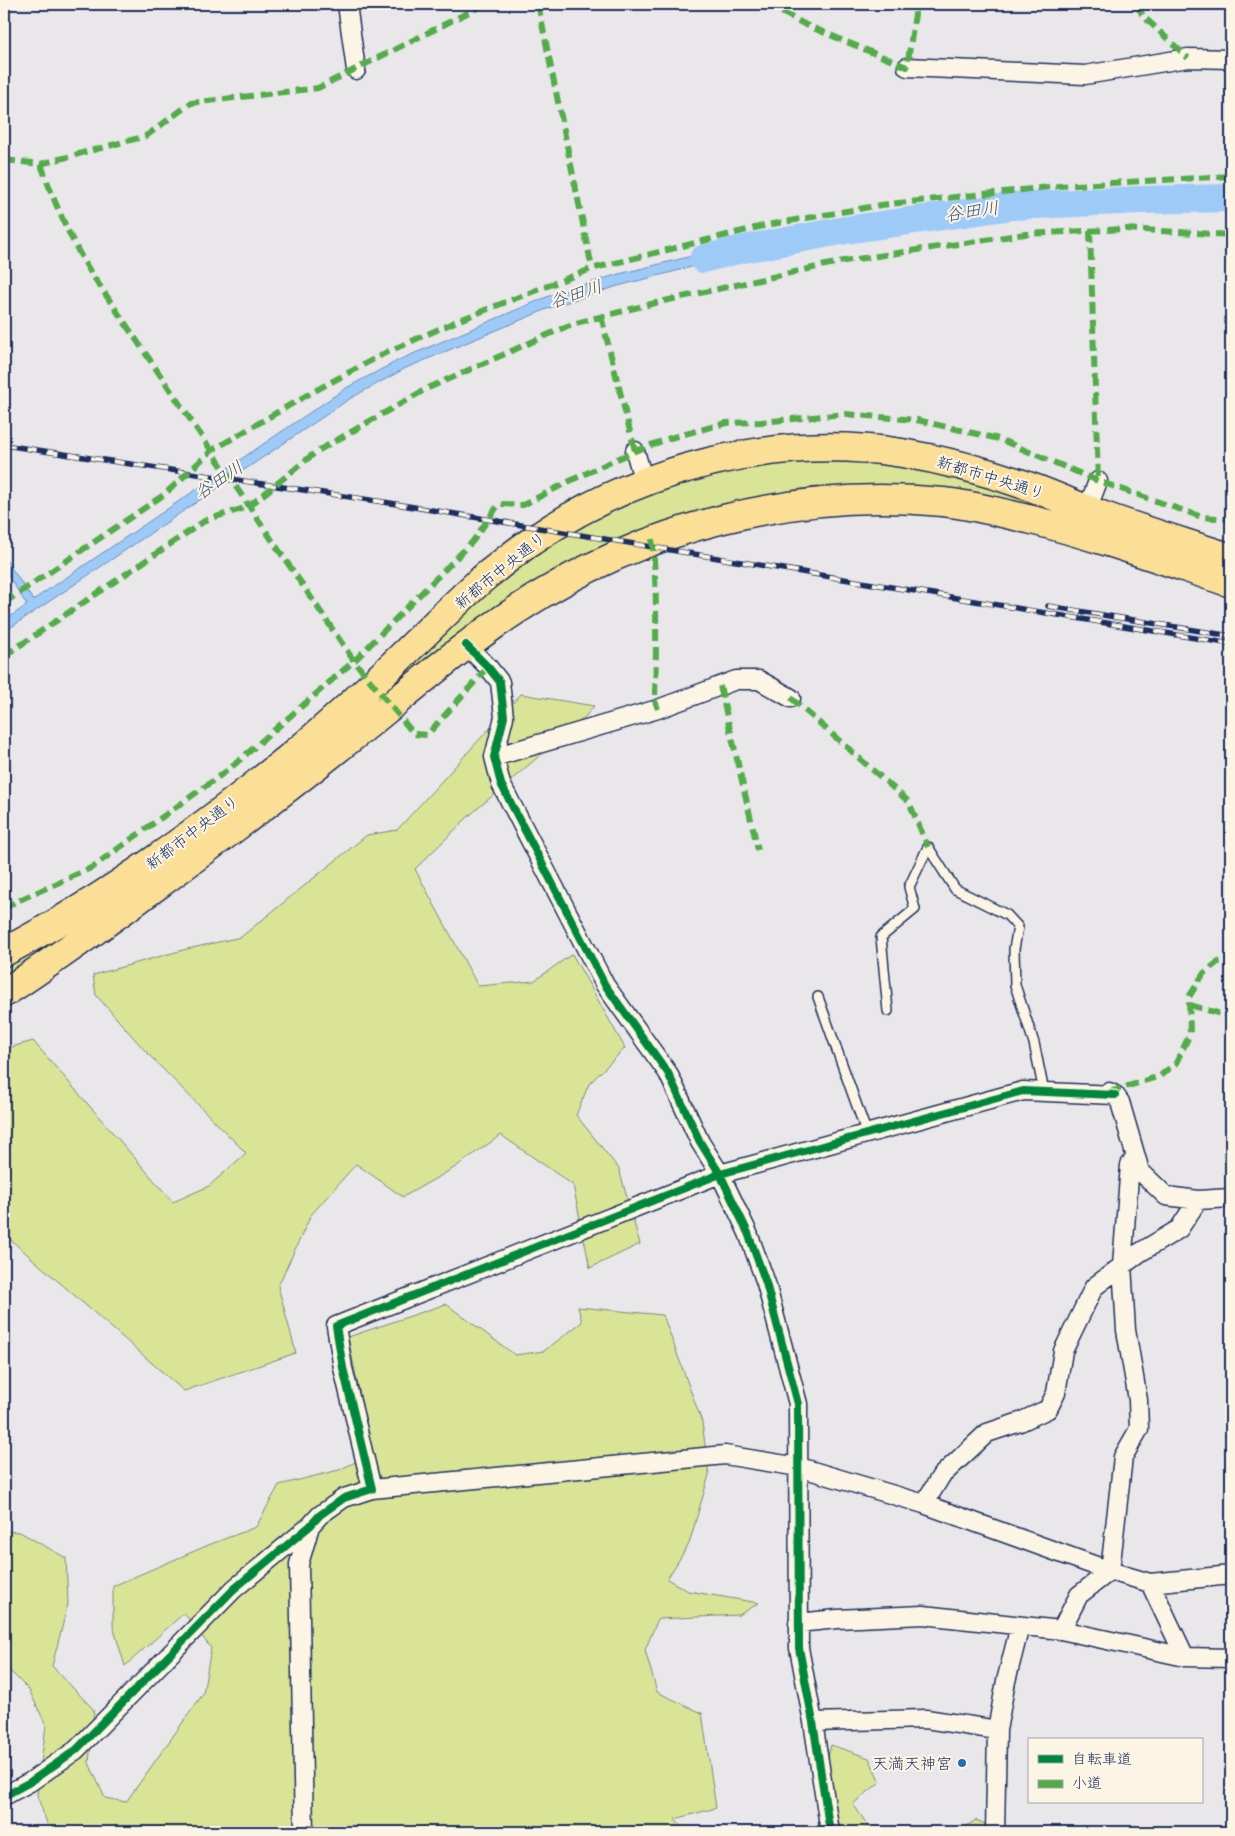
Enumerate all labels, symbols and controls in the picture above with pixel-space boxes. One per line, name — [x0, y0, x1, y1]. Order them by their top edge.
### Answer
water label: 谷田川 — [944, 196, 1000, 226]
water label: 谷田川 — [547, 275, 605, 313]
street label: 新都市中央通り — [935, 452, 1047, 503]
water label: 谷田川 — [190, 456, 248, 504]
street label: 新都市中央通り — [451, 528, 550, 613]
street label: 新都市中央通り — [142, 791, 243, 874]
legend — [1028, 1738, 1202, 1804]
text: 自転車道 — [1072, 1750, 1132, 1768]
place label: 天満天神宮 — [872, 1754, 952, 1773]
marker: 天満天神宮 — [956, 1757, 968, 1769]
text: 小道 — [1072, 1774, 1102, 1792]

